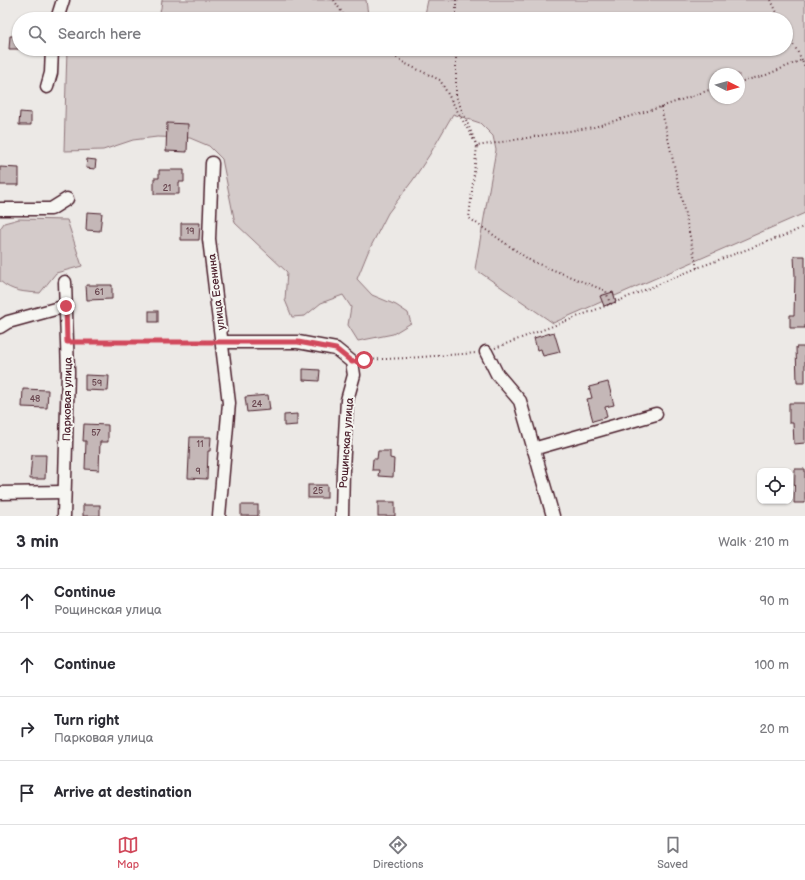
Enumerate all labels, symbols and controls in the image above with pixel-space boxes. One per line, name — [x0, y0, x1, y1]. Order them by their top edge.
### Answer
search box — [12, 12, 793, 56]
icon: search — [26, 23, 48, 45]
text: Search here — [58, 25, 141, 44]
north arrow — [709, 68, 745, 104]
house number: 21 — [163, 183, 171, 194]
house number: 19 — [186, 226, 194, 237]
street label: улица Есенина — [205, 252, 228, 331]
house number: 61 — [95, 287, 103, 298]
route end — [57, 297, 75, 315]
route start — [355, 351, 373, 369]
street label: Парковая улица — [60, 356, 75, 441]
house number: 59 — [92, 378, 102, 389]
house number: 48 — [30, 394, 40, 405]
street label: Рощинская улица — [337, 397, 356, 489]
house number: 24 — [252, 399, 263, 410]
house number: 57 — [91, 428, 101, 439]
house number: 11 — [197, 439, 203, 450]
house number: 9 — [195, 466, 201, 477]
map controls — [757, 468, 793, 504]
button: locate — [757, 468, 793, 504]
house number: 25 — [313, 486, 323, 497]
text: 3 min — [16, 532, 59, 552]
text: Walk · 210 m — [718, 534, 789, 550]
text: Continue — [54, 583, 116, 602]
icon: ahead — [16, 590, 38, 612]
text: 90 m — [760, 593, 789, 609]
text: Рощинская улица — [54, 602, 162, 618]
icon: ahead — [16, 654, 38, 676]
text: Continue — [54, 655, 116, 674]
text: 100 m — [754, 657, 789, 673]
text: Turn right — [54, 711, 119, 730]
icon: right — [16, 718, 38, 740]
text: 20 m — [759, 721, 789, 737]
text: Парковая улица — [54, 730, 153, 746]
icon: arrive — [16, 782, 38, 804]
text: Arrive at destination — [54, 783, 192, 802]
tab: Map — [117, 834, 139, 871]
tab: Directions — [373, 834, 423, 871]
tab: Saved — [657, 834, 688, 871]

